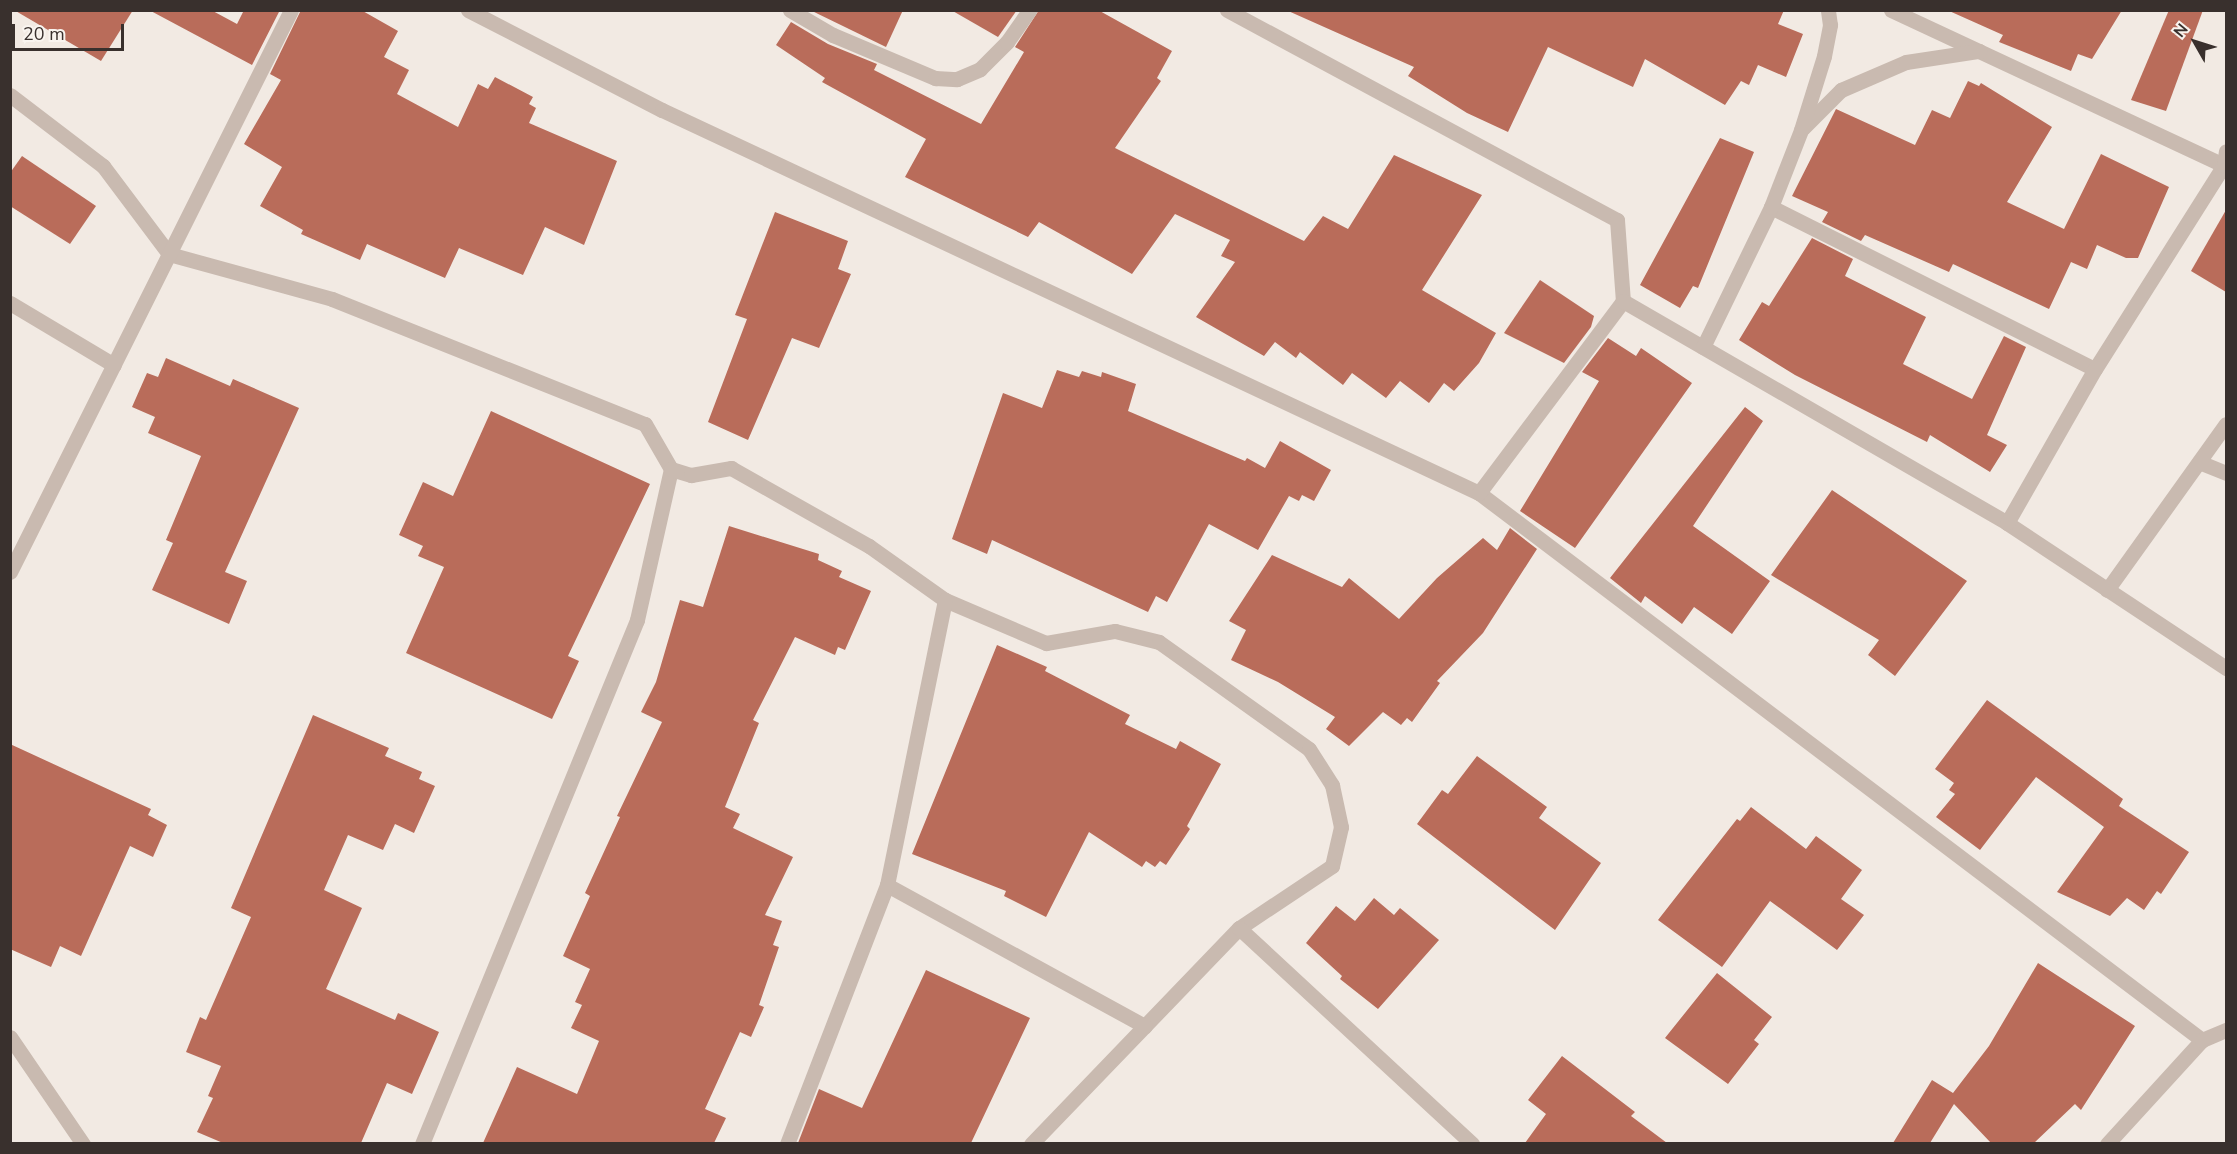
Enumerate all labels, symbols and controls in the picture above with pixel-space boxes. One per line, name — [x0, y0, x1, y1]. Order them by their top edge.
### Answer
scale bar — [15, 12, 128, 50]
north arrow — [2165, 12, 2225, 72]
text: N — [2169, 19, 2193, 42]
text: 20 m — [23, 22, 65, 46]

